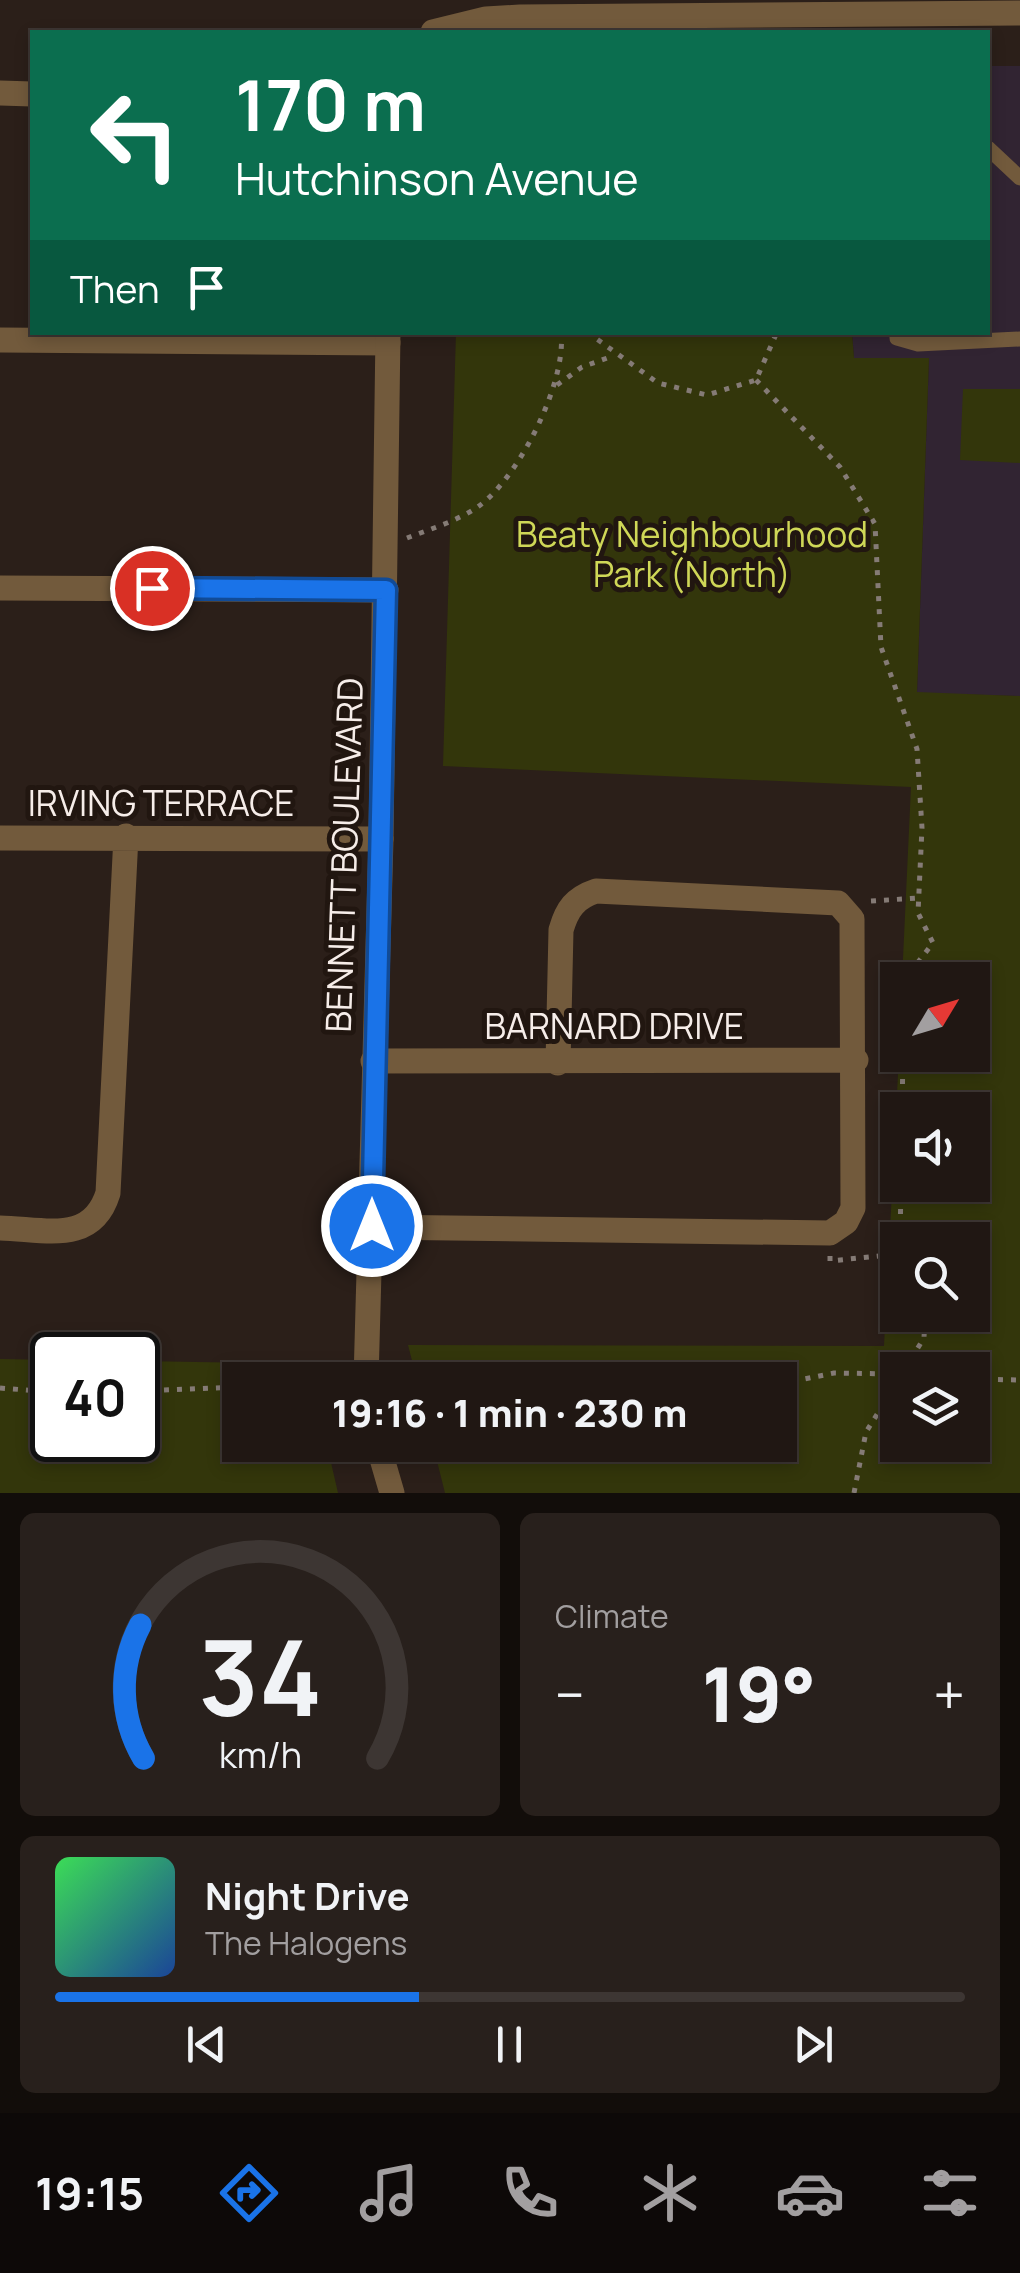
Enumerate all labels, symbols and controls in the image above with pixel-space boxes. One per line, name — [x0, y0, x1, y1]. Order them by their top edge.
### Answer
text: 170 m — [235, 56, 426, 152]
icon: left — [70, 70, 200, 200]
text: Hutchinson Avenue — [235, 147, 639, 209]
icon: arrive — [179, 260, 234, 315]
text: Then — [70, 262, 159, 314]
park label: Beaty Neighbourhood Park (North) — [516, 510, 868, 598]
pin — [110, 546, 195, 631]
icon: arrive — [125, 561, 180, 616]
street label: BENNETT BOULEVARD — [314, 677, 374, 1033]
street label: IRVING TERRACE — [28, 779, 294, 827]
north arrow — [880, 962, 990, 1072]
map controls — [880, 962, 990, 1462]
street label: BARNARD DRIVE — [484, 1002, 744, 1050]
button: sound — [880, 1092, 990, 1202]
position arrow — [320, 1174, 424, 1278]
button: search — [880, 1222, 990, 1332]
speed limit sign: 40 — [30, 1332, 160, 1462]
button: layers — [880, 1352, 990, 1462]
text: 19:16 · 1 min · 230 m — [332, 1386, 687, 1438]
text: Climate — [555, 1594, 669, 1638]
text: 34 — [198, 1605, 322, 1747]
text: 19° — [702, 1642, 816, 1745]
text: − — [555, 1656, 585, 1732]
text: + — [933, 1656, 965, 1732]
text: km/h — [218, 1730, 302, 1779]
text: Night Drive — [205, 1869, 410, 1921]
text: The Halogens — [205, 1921, 407, 1965]
icon: previous — [179, 2017, 234, 2072]
icon: pause — [482, 2017, 537, 2072]
icon: next — [786, 2017, 841, 2072]
icon: directions — [214, 2158, 284, 2228]
icon: music — [354, 2158, 424, 2228]
icon: phone — [495, 2158, 565, 2228]
icon: climate — [635, 2158, 705, 2228]
icon: car — [775, 2158, 845, 2228]
icon: filters — [915, 2158, 985, 2228]
text: 19:15 — [35, 2162, 144, 2224]

